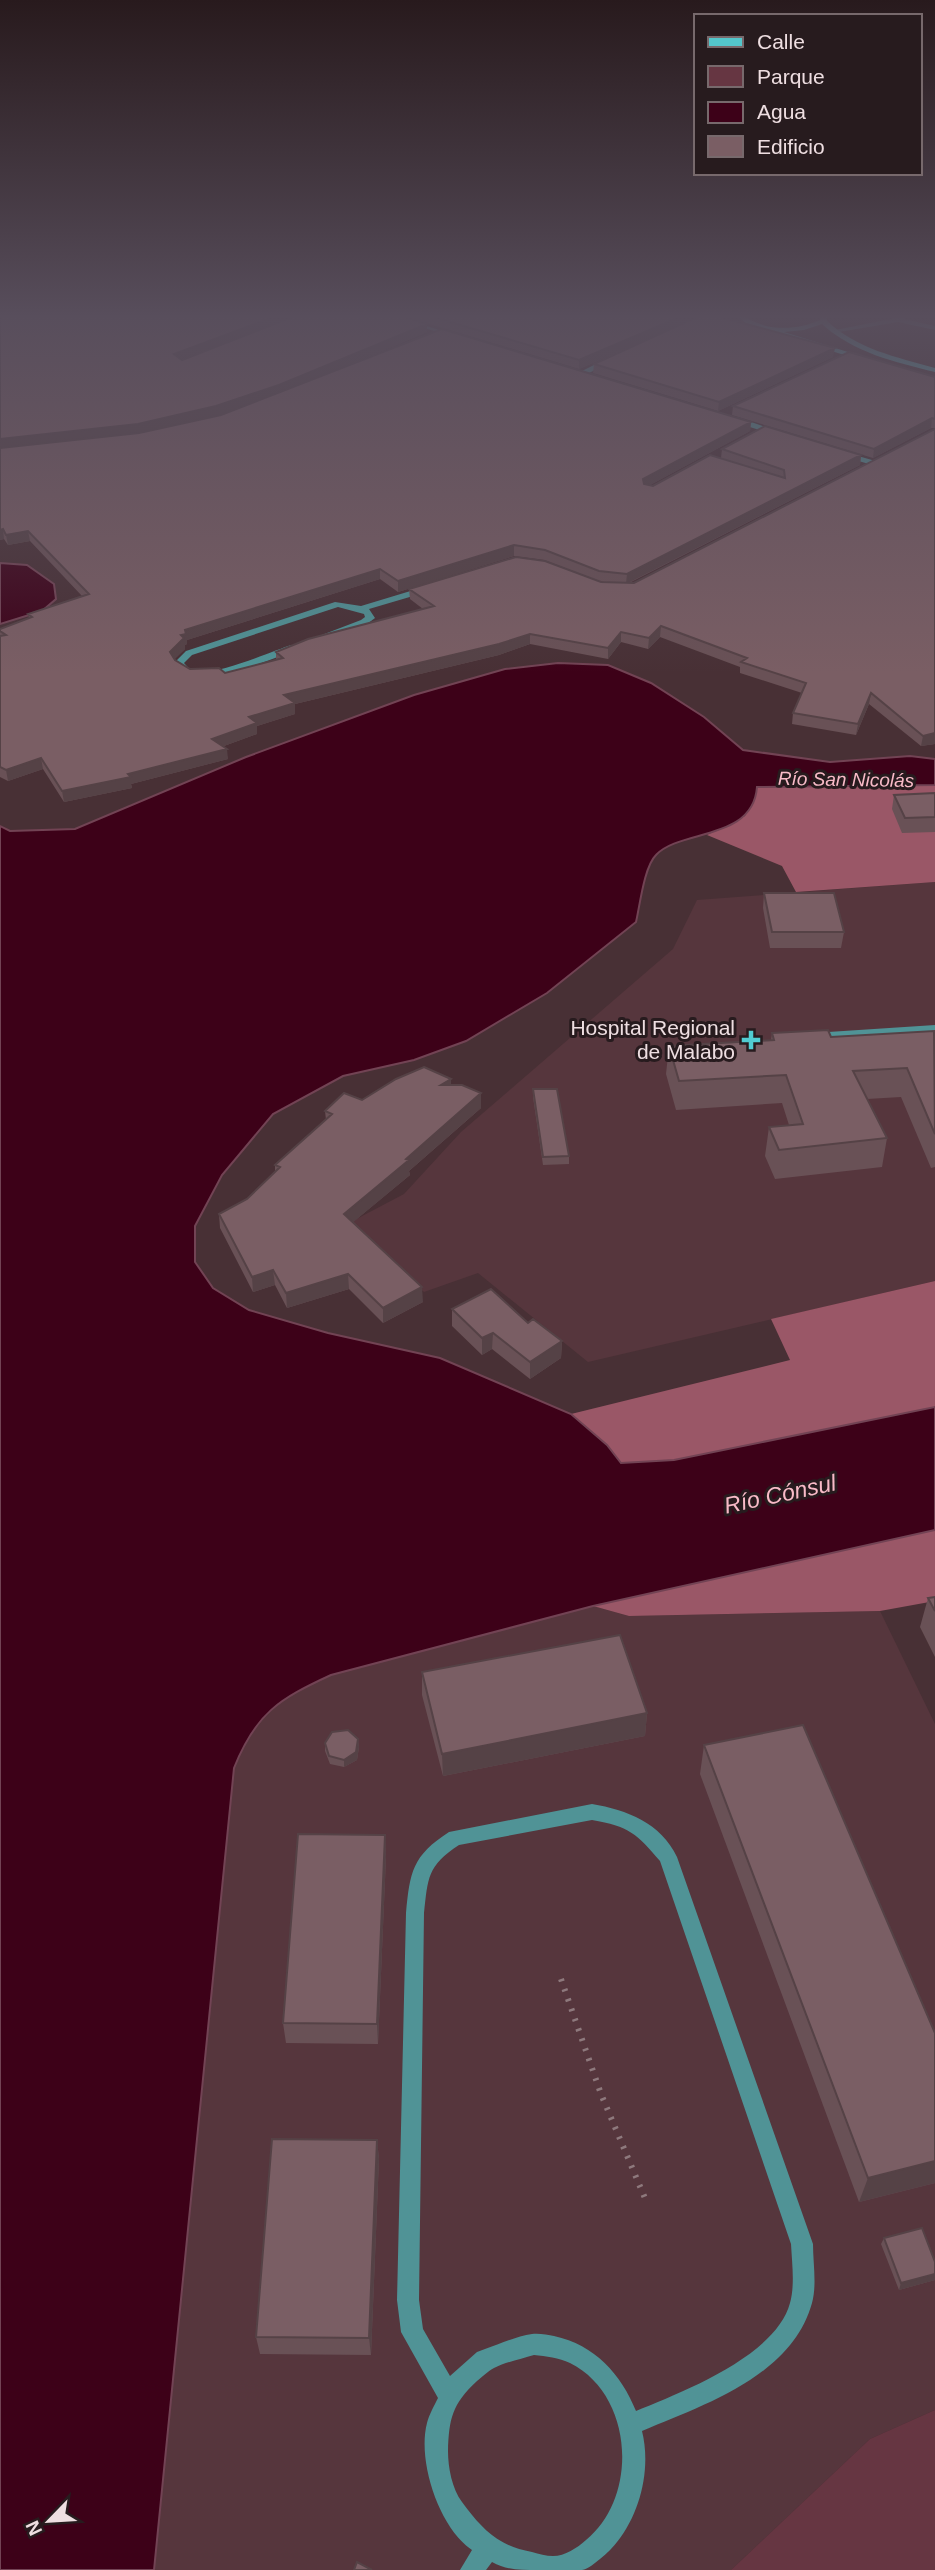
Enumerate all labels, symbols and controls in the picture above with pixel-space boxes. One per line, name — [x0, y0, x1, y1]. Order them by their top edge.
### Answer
legend — [694, 14, 921, 175]
text: Calle — [757, 30, 805, 53]
text: Parque — [757, 65, 825, 88]
text: Agua — [757, 100, 806, 123]
text: Edificio — [757, 135, 825, 158]
water label: Río San Nicolás — [778, 768, 915, 791]
place label: Hospital Regional de Malabo — [570, 1016, 735, 1063]
marker: Hospital Regional de Malabo — [741, 1030, 761, 1050]
water label: Río Cónsul — [722, 1469, 839, 1519]
north arrow — [14, 2486, 84, 2556]
text: N — [22, 2517, 46, 2539]

